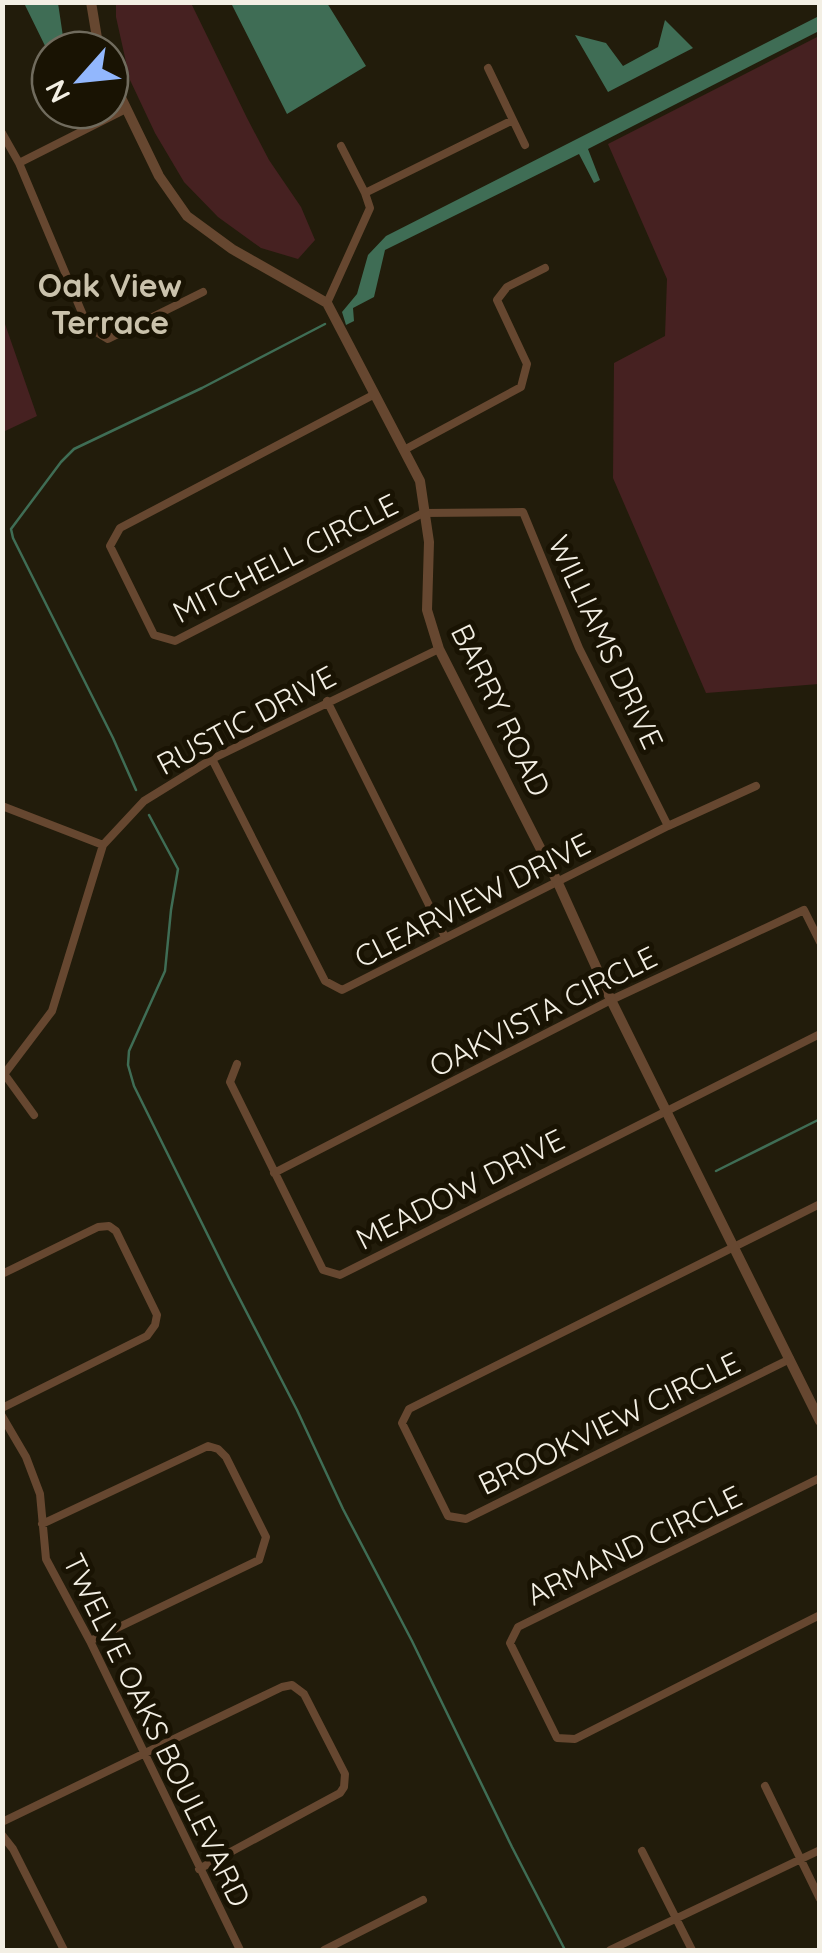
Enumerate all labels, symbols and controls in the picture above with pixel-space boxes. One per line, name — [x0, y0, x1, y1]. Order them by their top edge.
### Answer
north arrow — [30, 30, 130, 130]
text: N — [37, 74, 78, 109]
district label: Oak View Terrace — [38, 265, 182, 342]
street label: MITCHELL CIRCLE — [166, 485, 404, 631]
street label: WILLIAMS DRIVE — [540, 529, 672, 755]
street label: BARRY ROAD — [443, 618, 559, 802]
street label: RUSTIC DRIVE — [150, 657, 342, 783]
street label: CLEARVIEW DRIVE — [348, 824, 596, 976]
street label: OAKVISTA CIRCLE — [423, 937, 663, 1085]
street label: MEADOW DRIVE — [349, 1120, 571, 1258]
street label: BROOKVIEW CIRCLE — [472, 1343, 746, 1503]
street label: ARMAND CIRCLE — [520, 1476, 748, 1614]
street label: TWELVE OAKS BOULEVARD — [55, 1547, 259, 1913]

